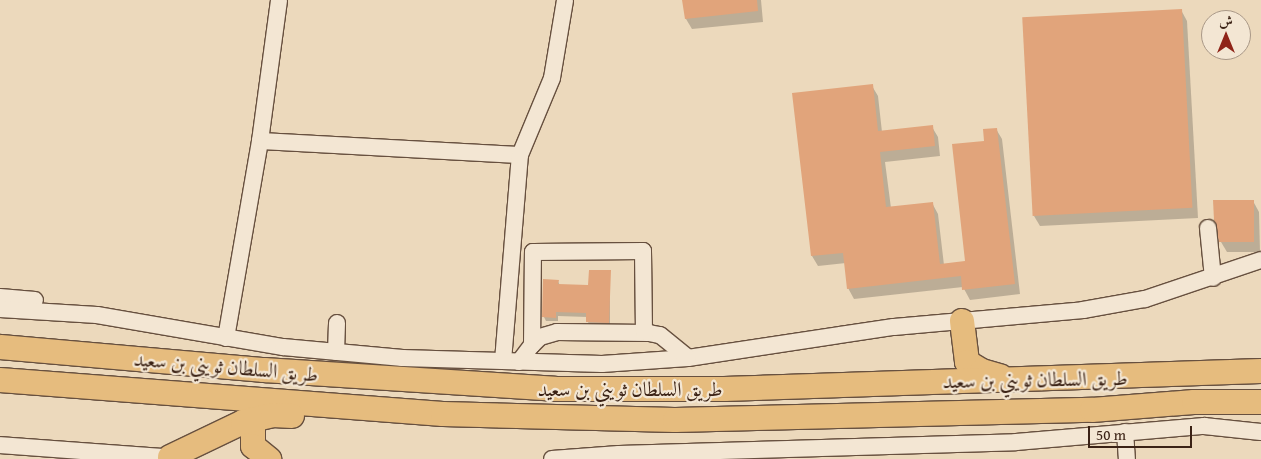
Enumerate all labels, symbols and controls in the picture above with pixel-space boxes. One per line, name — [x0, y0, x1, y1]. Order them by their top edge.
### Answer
north arrow — [1201, 10, 1251, 60]
text: ش — [1219, 11, 1233, 31]
street label: طريق السلطان ثويني بن سعيد — [133, 346, 319, 386]
street label: طريق السلطان ثويني بن سعيد — [942, 365, 1128, 393]
street label: طريق السلطان ثويني بن سعيد — [538, 376, 722, 400]
scale bar — [1091, 416, 1195, 448]
text: 50 m — [1096, 424, 1126, 445]

